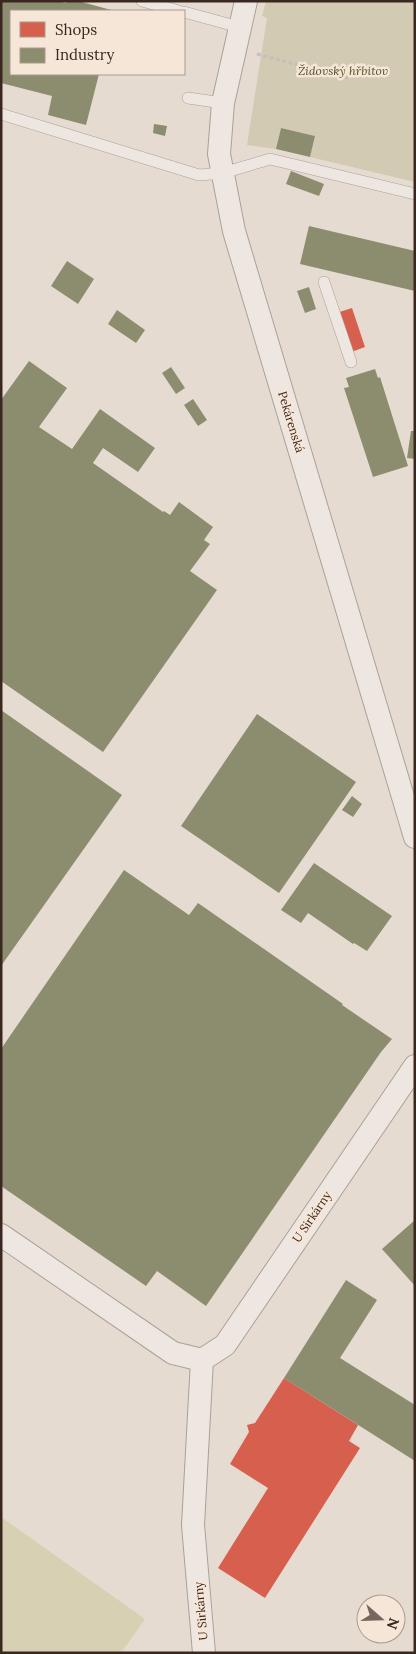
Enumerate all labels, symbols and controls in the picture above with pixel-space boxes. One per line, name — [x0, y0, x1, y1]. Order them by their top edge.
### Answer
legend — [10, 10, 185, 75]
text: Shops — [55, 20, 97, 39]
text: Industry — [55, 45, 114, 64]
park label: Židovský hřbitov — [298, 63, 388, 78]
street label: Pekárenská — [275, 389, 308, 454]
street label: U Sirkárny — [289, 1188, 335, 1245]
street label: U Sirkárny — [190, 1580, 211, 1641]
north arrow — [356, 1594, 406, 1644]
text: N — [383, 1615, 404, 1632]

